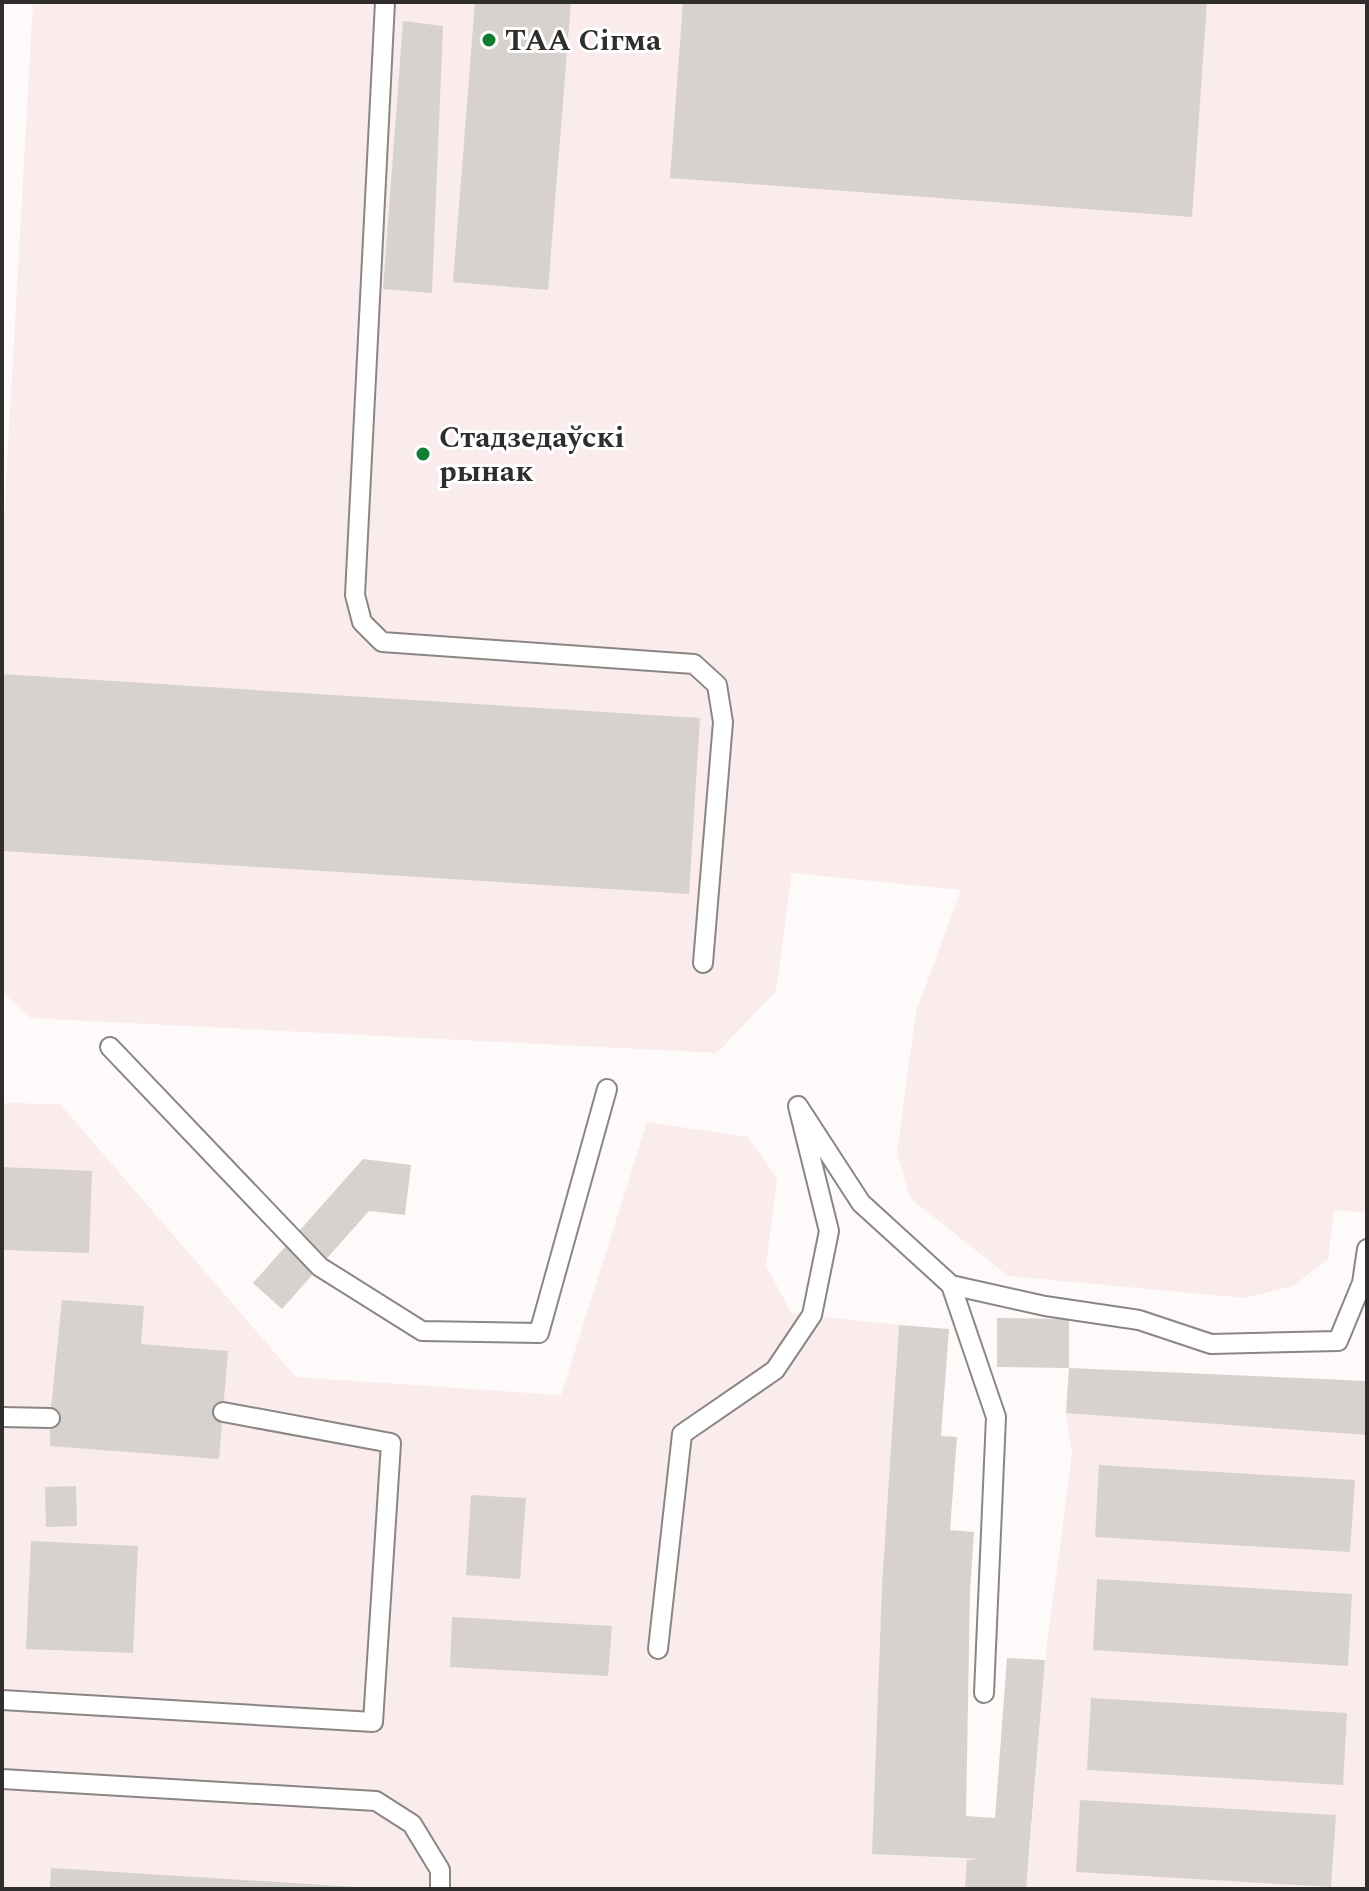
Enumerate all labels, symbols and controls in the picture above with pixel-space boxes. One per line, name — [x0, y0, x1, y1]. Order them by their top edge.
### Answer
place label: ТАА Сігма — [505, 18, 662, 64]
marker: ТАА Сігма — [480, 31, 498, 49]
place label: Стадзедаўскі рынак — [439, 415, 624, 495]
marker: Стадзедаўскі рынак — [414, 445, 432, 463]

